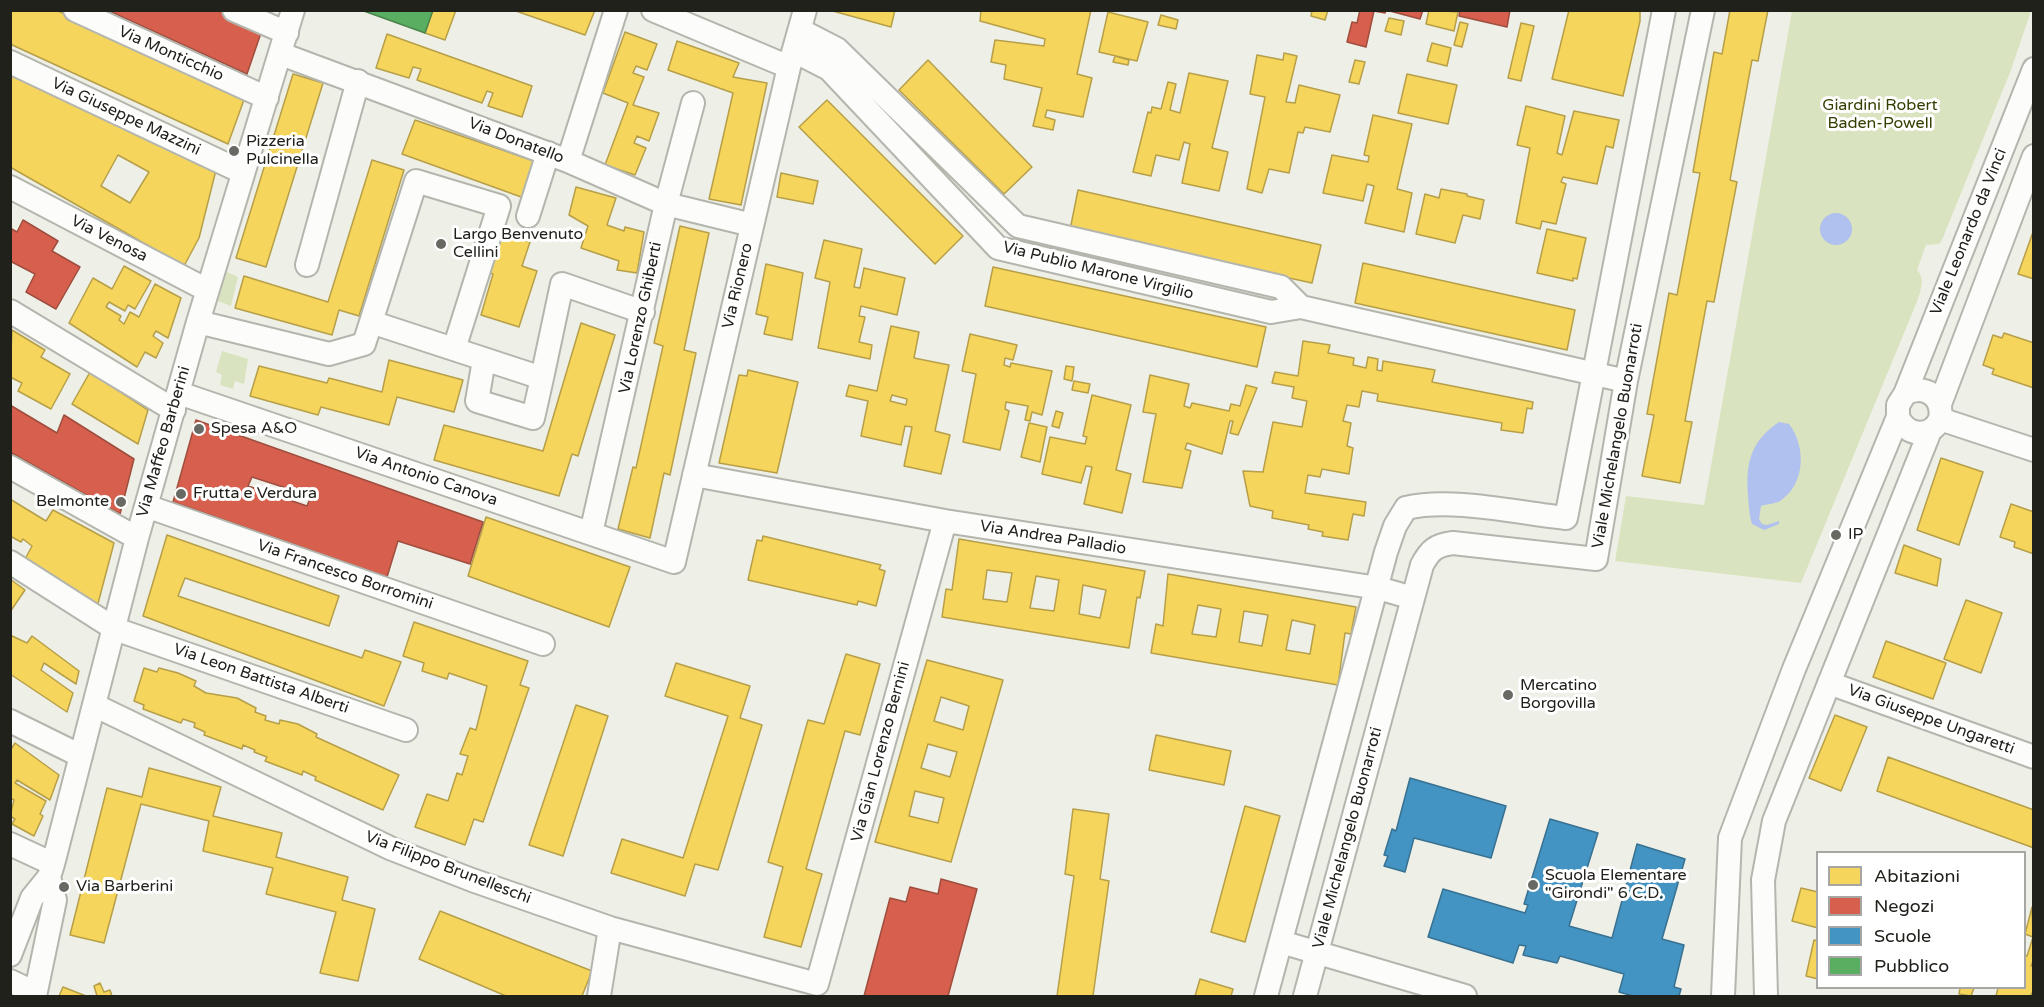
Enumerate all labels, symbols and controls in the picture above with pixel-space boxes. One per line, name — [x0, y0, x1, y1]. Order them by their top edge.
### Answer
street label: Via Monticchio — [115, 22, 227, 86]
street label: Via Giuseppe Mazzini — [48, 74, 204, 160]
park label: Giardini Robert Baden-Powell — [1822, 96, 1938, 134]
street label: Via Donatello — [465, 114, 567, 168]
place label: Pizzeria Pulcinella — [246, 132, 319, 170]
marker: Pizzeria Pulcinella — [227, 144, 241, 158]
street label: Viale Leonardo da Vinci — [1927, 146, 2011, 318]
street label: Via Venosa — [67, 211, 151, 267]
place label: Largo Benvenuto Cellini — [453, 225, 583, 263]
marker: Largo Benvenuto Cellini — [434, 237, 448, 251]
street label: Via Publio Marone Virgilio — [1001, 238, 1195, 304]
street label: Via Lorenzo Ghiberti — [616, 240, 666, 396]
street label: Via Rionero — [719, 241, 757, 331]
street label: Viale Michelangelo Buonarroti — [1589, 322, 1647, 550]
street label: Via Maffeo Barberini — [133, 364, 195, 520]
place label: Spesa A&O — [211, 419, 297, 439]
marker: Spesa A&O — [192, 422, 206, 436]
street label: Via Antonio Canova — [352, 444, 500, 510]
place label: Frutta e Verdura — [193, 484, 317, 504]
marker: Frutta e Verdura — [174, 487, 188, 501]
place label: Belmonte — [36, 492, 109, 512]
marker: Belmonte — [114, 495, 128, 509]
street label: Via Andrea Palladio — [978, 517, 1128, 559]
place label: IP — [1848, 525, 1863, 545]
marker: IP — [1829, 528, 1843, 542]
street label: Via Francesco Borromini — [255, 536, 435, 614]
street label: Via Leon Battista Alberti — [171, 640, 351, 718]
street label: Via Gian Lorenzo Bernini — [848, 660, 914, 844]
place label: Mercatino Borgovilla — [1520, 676, 1597, 714]
street label: Via Giuseppe Ungaretti — [1845, 681, 2017, 759]
marker: Mercatino Borgovilla — [1501, 688, 1515, 702]
street label: Viale Michelangelo Buonarroti — [1309, 725, 1387, 951]
street label: Via Filippo Brunelleschi — [362, 827, 534, 909]
legend — [1816, 851, 2026, 989]
text: Abitazioni — [1874, 865, 1960, 887]
place label: Scuola Elementare "Girondi" 6 C.D. — [1545, 866, 1687, 904]
place label: Via Barberini — [76, 877, 173, 897]
marker: Scuola Elementare "Girondi" 6 C.D. — [1526, 878, 1540, 892]
marker: Via Barberini — [57, 880, 71, 894]
text: Negozi — [1874, 895, 1934, 917]
text: Scuole — [1874, 925, 1931, 947]
text: Pubblico — [1874, 955, 1949, 977]

